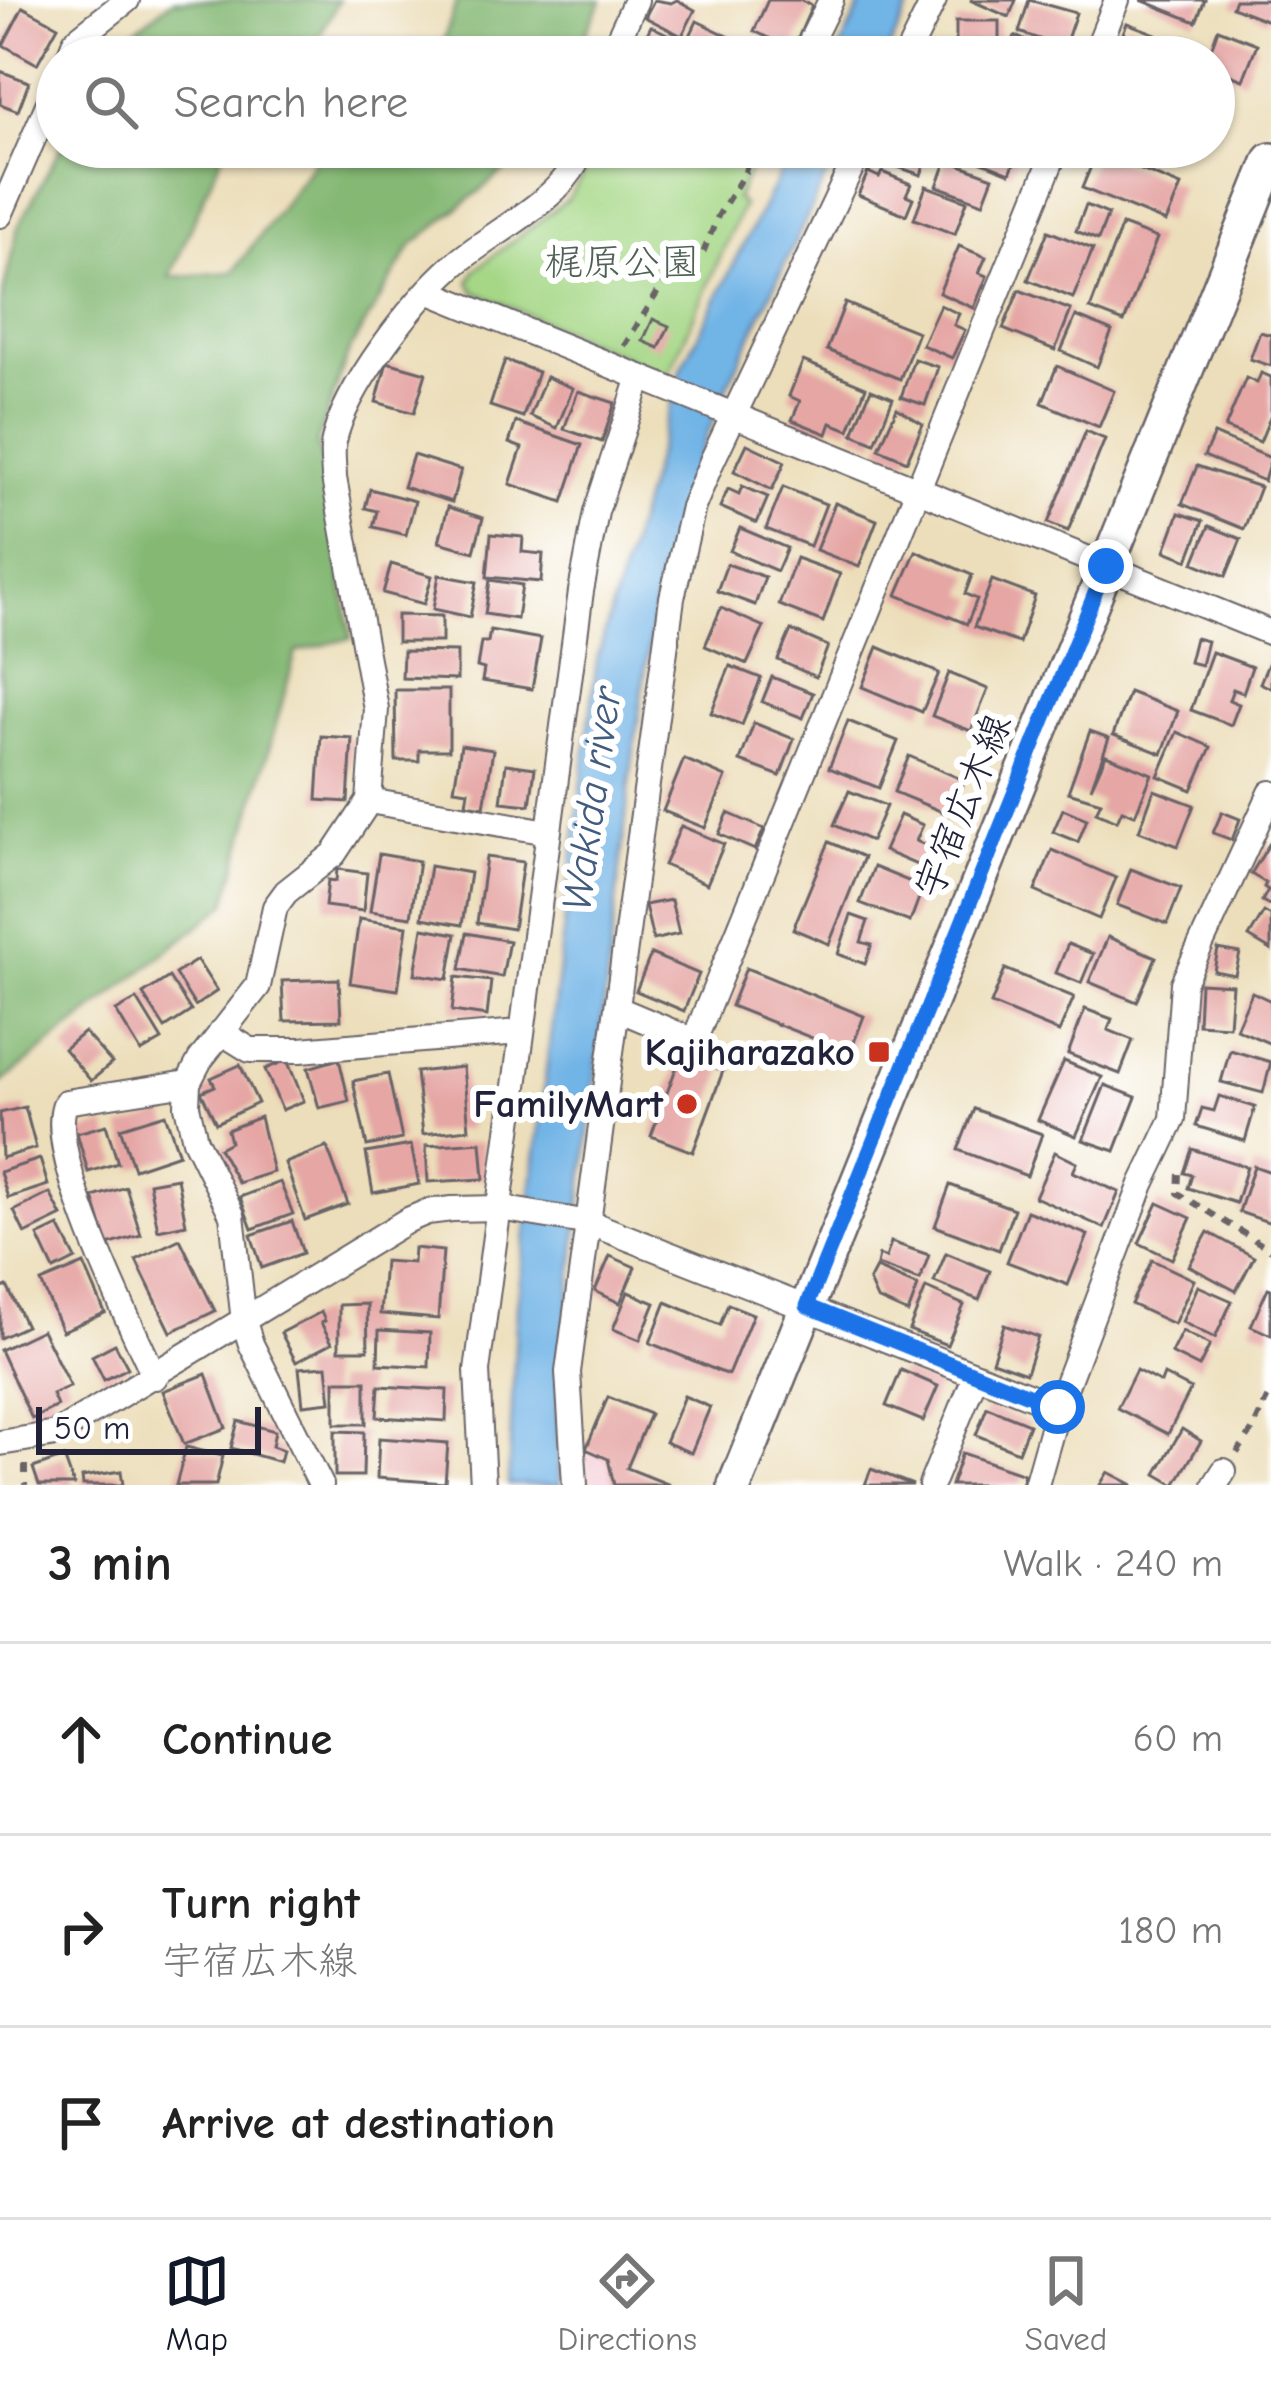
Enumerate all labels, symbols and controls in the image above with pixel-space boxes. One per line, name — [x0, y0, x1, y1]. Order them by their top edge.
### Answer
search box — [36, 36, 1235, 168]
icon: search — [78, 69, 144, 135]
text: Search here — [174, 76, 408, 128]
park label: 梶原公園 — [544, 240, 700, 285]
route end — [1079, 539, 1133, 593]
water label: Wakida river — [552, 682, 632, 914]
street label: 宇宿広木線 — [906, 707, 1020, 905]
place label: Kajiharazako — [644, 1030, 855, 1075]
marker: Kajiharazako — [866, 1039, 892, 1065]
place label: FamilyMart — [473, 1082, 664, 1127]
marker: FamilyMart — [674, 1091, 700, 1117]
route start — [1031, 1380, 1085, 1434]
scale bar — [36, 1401, 261, 1454]
text: 50 m — [54, 1409, 130, 1447]
text: 3 min — [48, 1534, 172, 1593]
text: Walk · 240 m — [1003, 1541, 1223, 1586]
icon: ahead — [48, 1706, 114, 1772]
text: Continue — [162, 1713, 332, 1765]
text: 60 m — [1133, 1716, 1223, 1761]
text: Turn right — [162, 1877, 360, 1929]
icon: right — [48, 1898, 114, 1964]
text: 180 m — [1118, 1908, 1223, 1953]
text: 宇宿広木線 — [162, 1939, 357, 1984]
icon: arrive — [48, 2090, 114, 2156]
text: Arrive at destination — [162, 2097, 555, 2149]
tab: Map — [164, 2248, 230, 2358]
tab: Directions — [558, 2248, 697, 2358]
tab: Saved — [1025, 2248, 1107, 2358]

